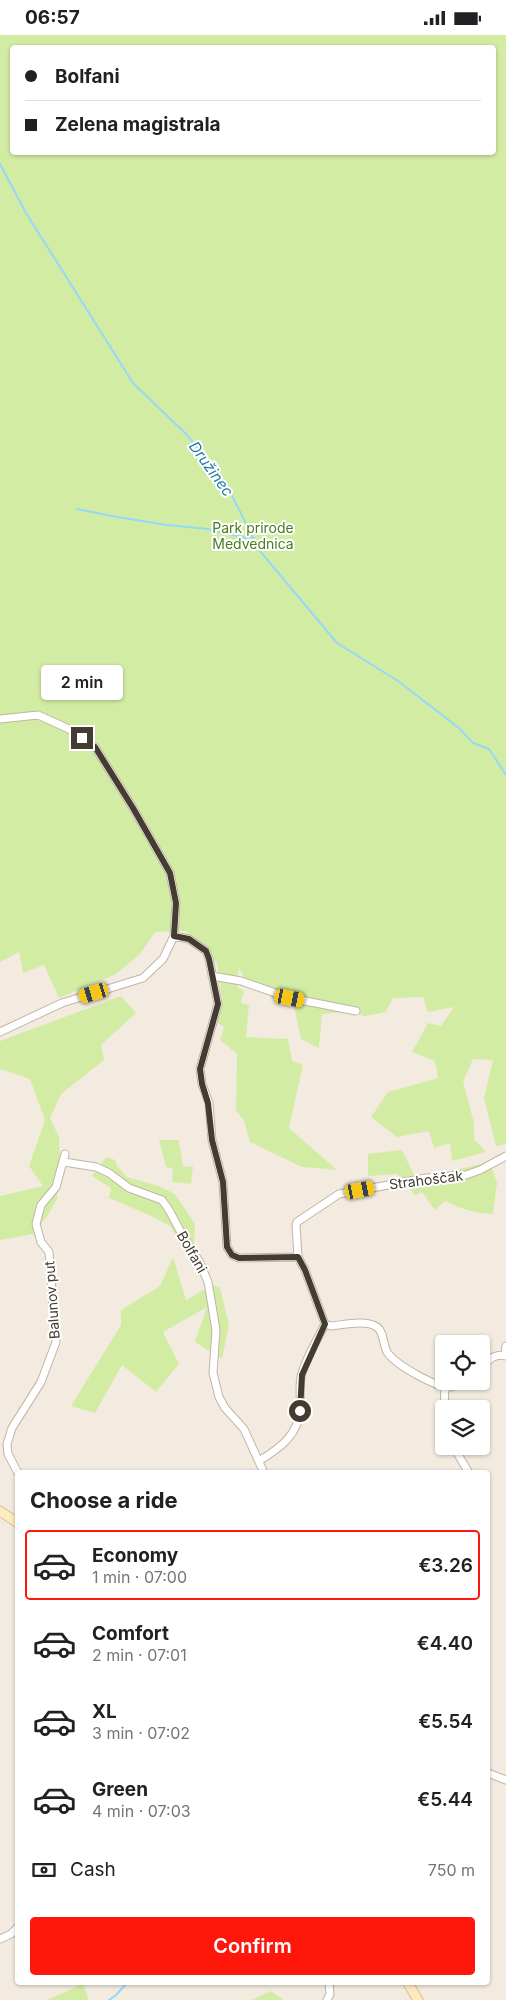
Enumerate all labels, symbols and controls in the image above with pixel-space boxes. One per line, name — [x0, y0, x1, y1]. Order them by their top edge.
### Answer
text: 06:57 — [25, 6, 80, 29]
text: Bolfani — [55, 65, 120, 88]
text: Zelena magistrala — [55, 113, 221, 136]
water label: Družinec — [185, 437, 238, 500]
park label: Park prirode Medvednica — [212, 519, 294, 552]
callout: 2 min — [41, 665, 123, 701]
text: 2 min — [61, 672, 103, 692]
route end — [71, 727, 93, 749]
car — [77, 981, 110, 1005]
car — [273, 988, 306, 1008]
street label: Strahoščak — [388, 1166, 464, 1192]
car — [343, 1180, 376, 1200]
street label: Bolfani — [174, 1228, 211, 1276]
street label: Balunov put — [40, 1260, 63, 1340]
map controls — [435, 1335, 490, 1455]
button: locate — [435, 1335, 490, 1390]
route start — [289, 1400, 311, 1422]
button: layers — [435, 1400, 490, 1455]
text: Choose a ride — [30, 1487, 178, 1513]
icon: car — [32, 1543, 77, 1588]
text: Economy — [92, 1544, 178, 1567]
text: €3.26 — [418, 1554, 473, 1577]
text: 1 min · 07:00 — [92, 1567, 187, 1587]
icon: car — [32, 1621, 77, 1666]
text: Comfort — [92, 1622, 169, 1645]
text: €4.40 — [417, 1632, 473, 1655]
text: 2 min · 07:01 — [92, 1645, 187, 1665]
icon: car — [32, 1699, 77, 1744]
text: XL — [92, 1700, 117, 1723]
text: €5.54 — [418, 1710, 473, 1733]
text: 3 min · 07:02 — [92, 1723, 190, 1743]
icon: car — [32, 1777, 77, 1822]
text: Green — [92, 1778, 148, 1801]
text: €5.44 — [417, 1788, 473, 1811]
text: 4 min · 07:03 — [92, 1801, 191, 1821]
icon: cash — [30, 1856, 58, 1884]
text: Cash — [70, 1858, 116, 1881]
text: 750 m — [428, 1860, 475, 1880]
button: Confirm — [30, 1917, 475, 1975]

